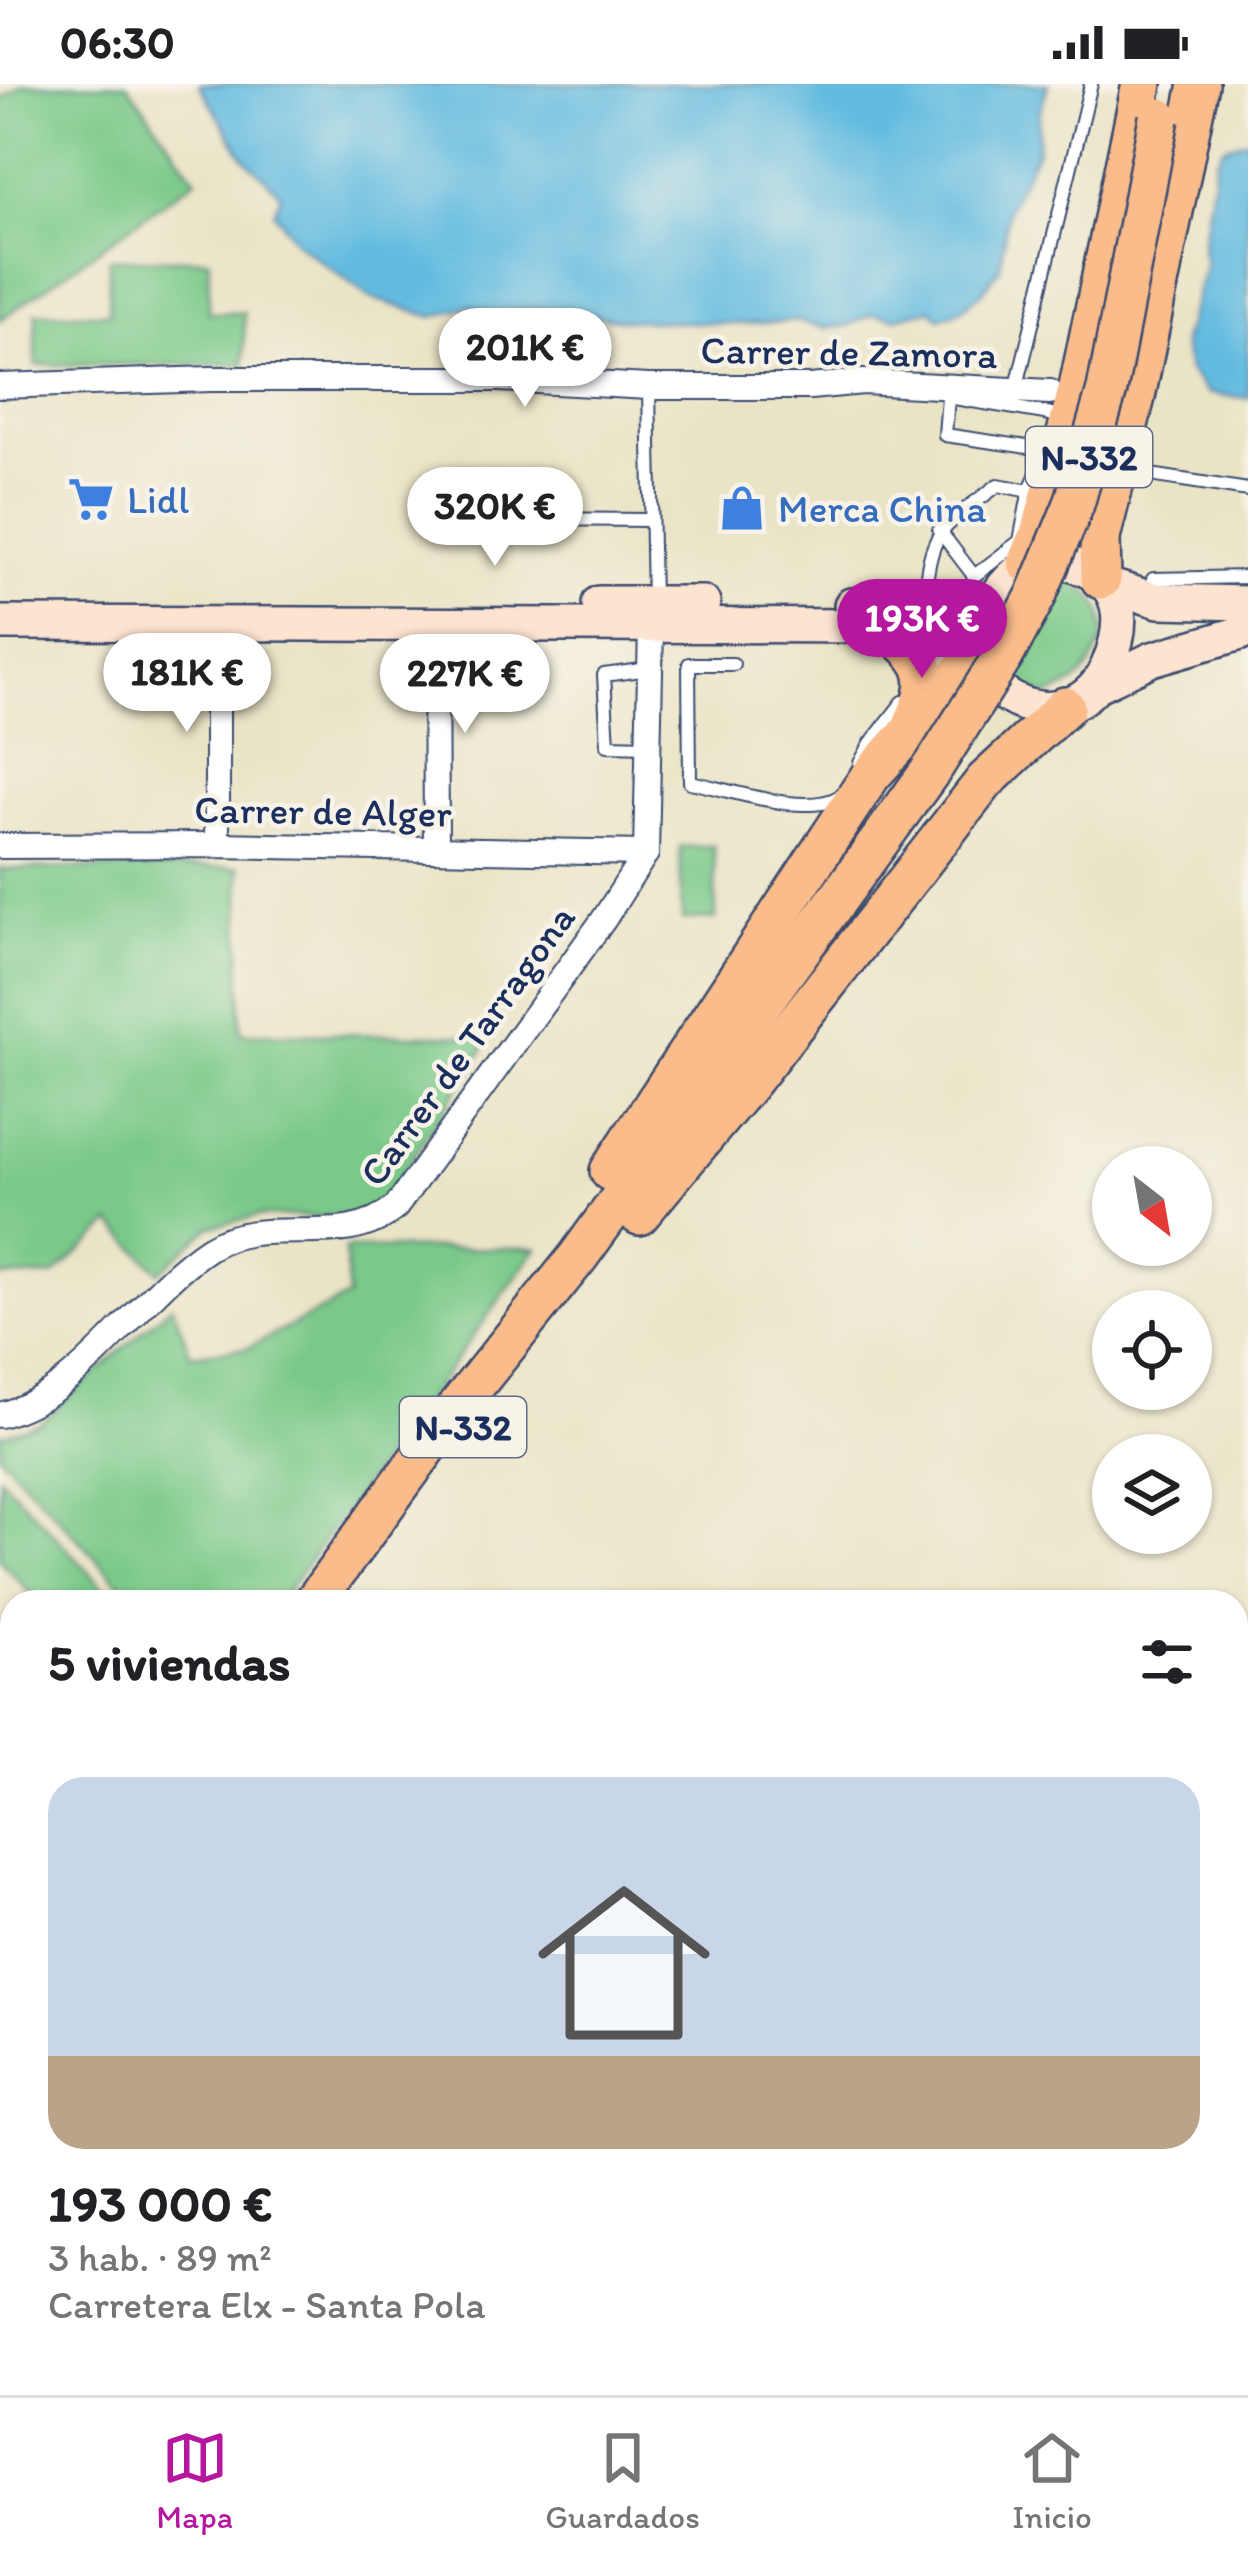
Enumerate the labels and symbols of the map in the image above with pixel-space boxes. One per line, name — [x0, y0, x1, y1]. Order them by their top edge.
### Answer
pin: 201K € — [427, 308, 623, 410]
street label: Carrer de Zamora — [700, 326, 998, 378]
road number: N-332 — [1026, 427, 1152, 487]
pin: 320K € — [397, 467, 593, 569]
supermarket icon: Lidl — [66, 474, 116, 524]
place label: Lidl — [127, 476, 189, 523]
shop icon: Merca China — [717, 483, 767, 533]
place label: Merca China — [778, 485, 987, 532]
pin: 193K € — [824, 579, 1020, 681]
pin: 181K € — [89, 633, 285, 735]
pin: 227K € — [367, 634, 563, 736]
street label: Carrer de Alger — [194, 785, 453, 837]
street label: Carrer de Tarragona — [349, 895, 585, 1195]
north arrow — [1092, 1146, 1212, 1266]
road number: N-332 — [400, 1397, 526, 1457]

